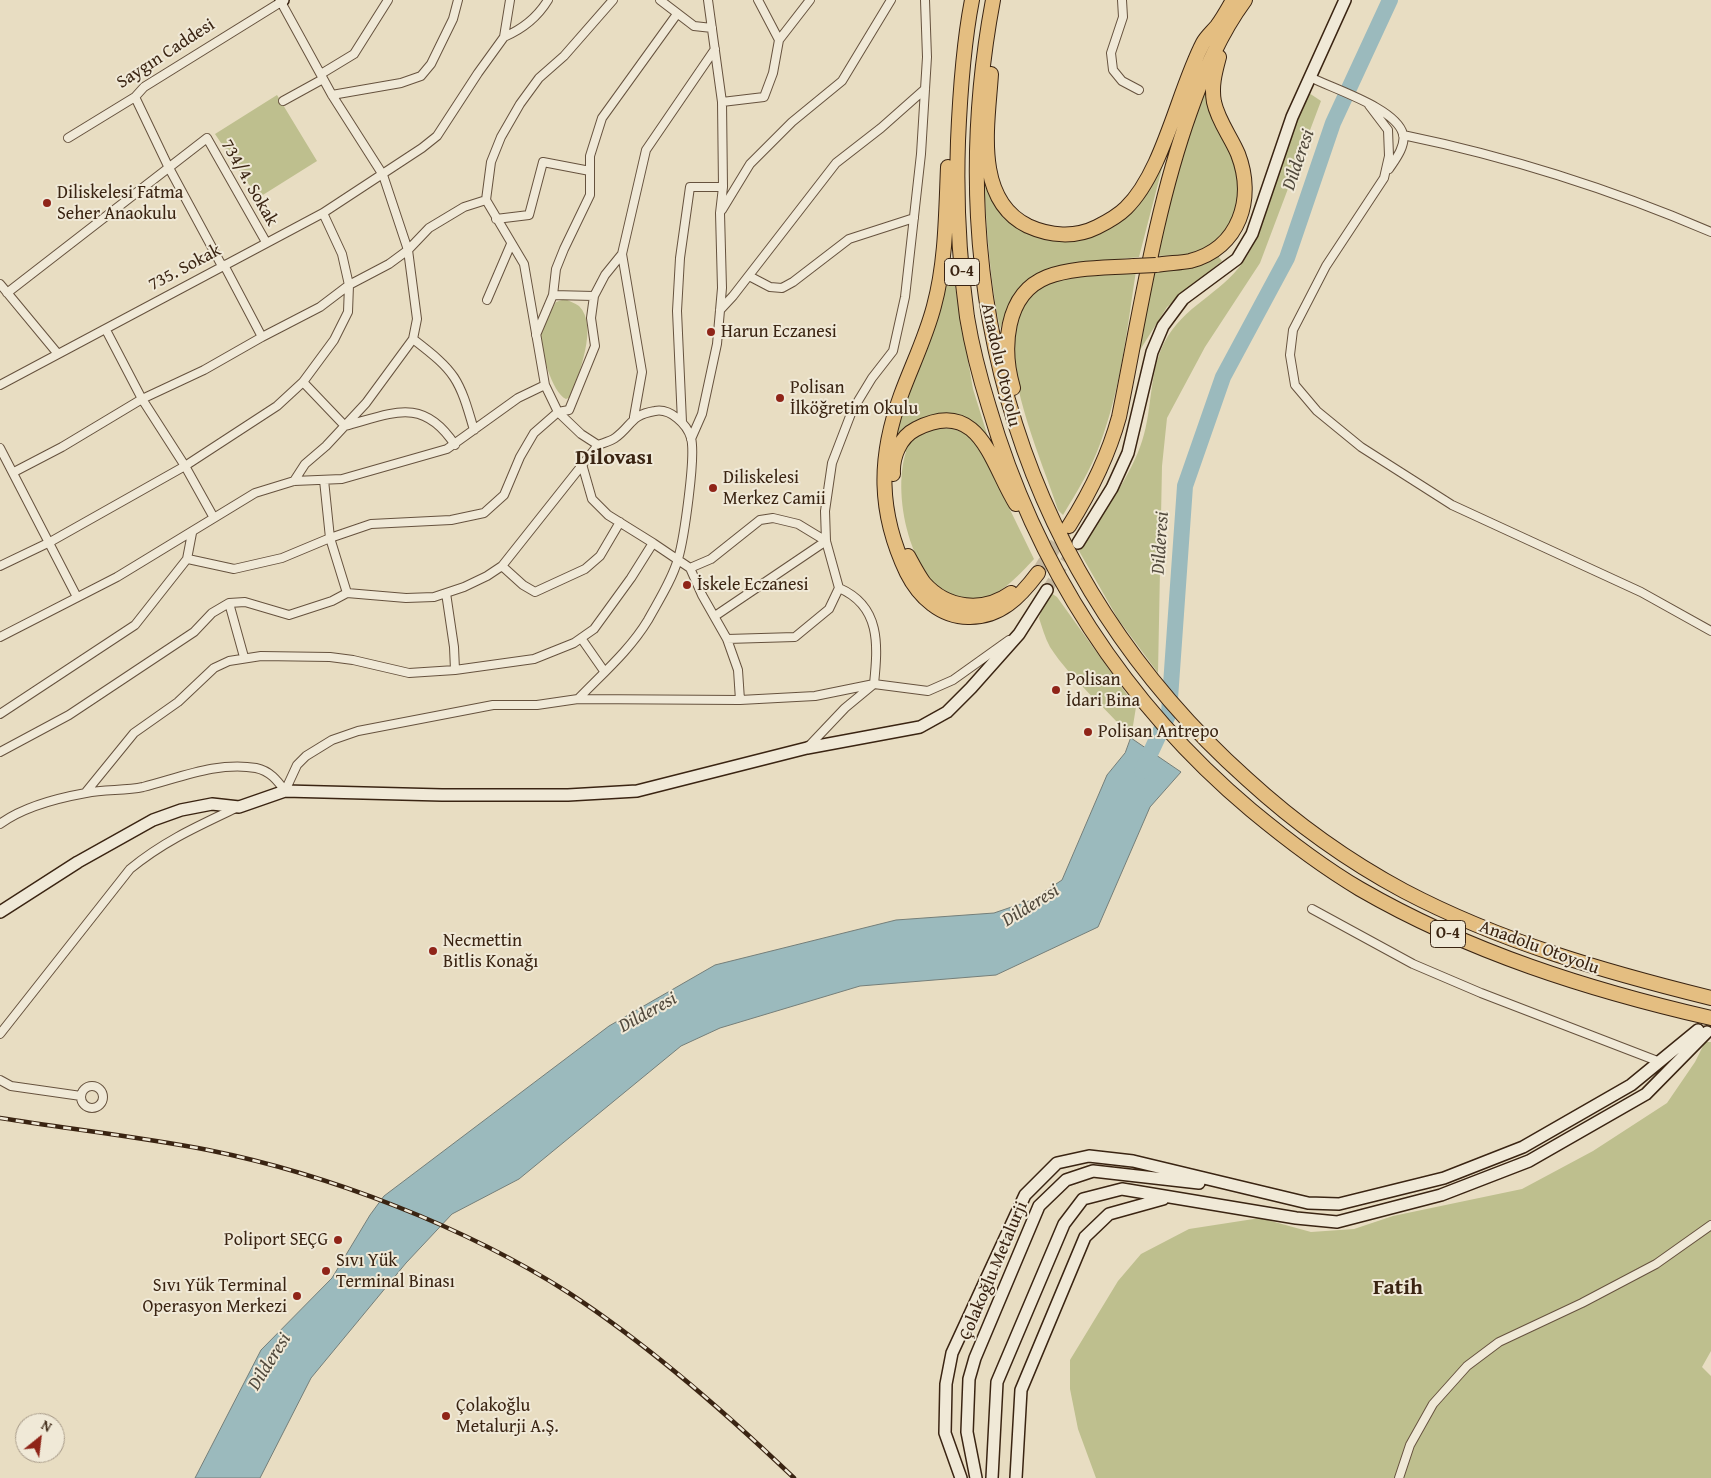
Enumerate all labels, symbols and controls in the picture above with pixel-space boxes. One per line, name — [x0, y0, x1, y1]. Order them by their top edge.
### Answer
street label: Saygın Caddesi — [113, 14, 219, 94]
water label: Dilderesi — [1278, 127, 1320, 193]
street label: 734/4. Sokak — [216, 136, 282, 230]
place label: Diliskelesi Fatma Seher Anaokulu — [57, 182, 183, 224]
marker: Diliskelesi Fatma Seher Anaokulu — [41, 197, 53, 209]
street label: 735. Sokak — [145, 240, 225, 296]
road number: O-4 — [944, 258, 980, 286]
street label: Anadolu Otoyolu — [975, 301, 1025, 429]
place label: Harun Eczanesi — [721, 321, 837, 343]
marker: Harun Eczanesi — [705, 326, 717, 338]
place label: Polisan İlköğretim Okulu — [790, 377, 918, 419]
marker: Polisan İlköğretim Okulu — [774, 392, 786, 404]
district label: Dilovası — [575, 445, 653, 471]
place label: Diliskelesi Merkez Camii — [723, 467, 826, 509]
marker: Diliskelesi Merkez Camii — [707, 482, 719, 494]
water label: Dilderesi — [1147, 511, 1175, 575]
place label: İskele Eczanesi — [697, 574, 809, 596]
marker: İskele Eczanesi — [681, 579, 693, 591]
place label: Polisan İdari Bina — [1066, 669, 1140, 712]
marker: Polisan İdari Bina — [1050, 684, 1062, 696]
place label: Polisan Antrepo — [1098, 721, 1219, 743]
marker: Polisan Antrepo — [1082, 726, 1094, 738]
water label: Dilderesi — [998, 880, 1064, 932]
street label: Anadolu Otoyolu — [1476, 916, 1602, 980]
road number: O-4 — [1430, 921, 1466, 948]
place label: Necmettin Bitlis Konağı — [443, 930, 538, 972]
marker: Necmettin Bitlis Konağı — [427, 945, 439, 957]
water label: Dilderesi — [615, 988, 681, 1038]
street label: Çolakoğlu Metalurji — [955, 1198, 1033, 1344]
place label: Poliport SEÇG — [224, 1229, 328, 1251]
marker: Poliport SEÇG — [332, 1234, 344, 1246]
place label: Sıvı Yük Terminal Binası — [336, 1250, 455, 1292]
marker: Sıvı Yük Terminal Binası — [320, 1265, 332, 1277]
place label: Sıvı Yük Terminal Operasyon Merkezi — [142, 1275, 287, 1318]
district label: Fatih — [1373, 1275, 1423, 1301]
marker: Sıvı Yük Terminal Operasyon Merkezi — [291, 1290, 303, 1302]
water label: Dilderesi — [244, 1329, 296, 1395]
place label: Çolakoğlu Metalurji A.Ş. — [456, 1395, 559, 1438]
marker: Çolakoğlu Metalurji A.Ş. — [440, 1410, 452, 1422]
north arrow — [15, 1413, 65, 1463]
text: N — [38, 1415, 56, 1437]

